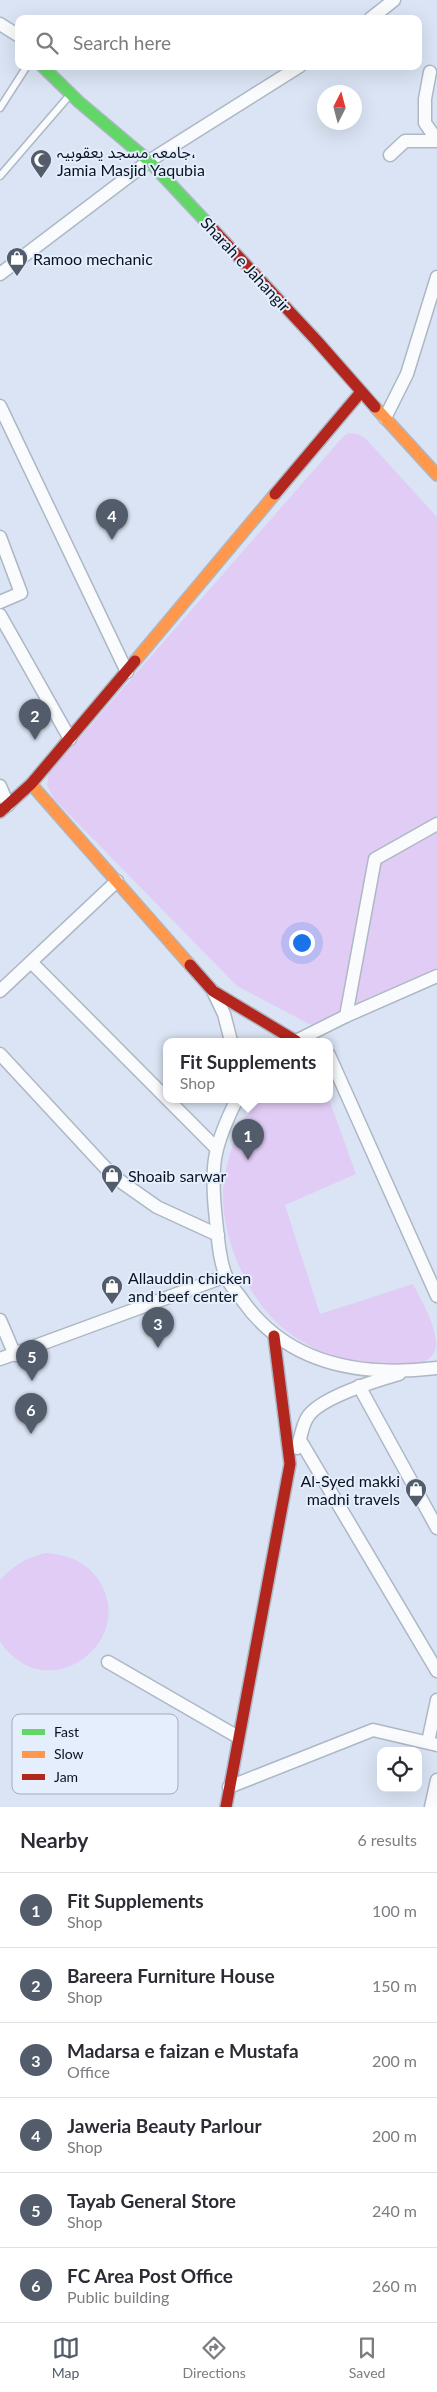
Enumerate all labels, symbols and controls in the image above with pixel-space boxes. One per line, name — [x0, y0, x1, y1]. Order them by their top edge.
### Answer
search box — [15, 15, 422, 70]
icon: search — [33, 29, 61, 57]
text: Search here — [73, 31, 171, 54]
north arrow — [317, 85, 362, 130]
place label: جامعہ مسجد یعقوبیہ، Jamia Masjid Yaqubia — [57, 142, 205, 179]
mosque icon: جامعہ مسجد یعقوبیہ، Jamia Masjid Yaqubia — [29, 148, 53, 179]
street label: Sharah e Jahangir — [197, 213, 295, 315]
shop icon: Ramoo mechanic — [5, 246, 29, 277]
place label: Ramoo mechanic — [33, 249, 153, 268]
pin: 4 — [96, 499, 128, 540]
pin: 2 — [19, 699, 51, 740]
your location — [289, 930, 315, 956]
popup — [163, 1038, 333, 1103]
text: Fit Supplements — [180, 1050, 316, 1073]
text: Shop — [180, 1073, 215, 1092]
pin: 1 — [232, 1119, 264, 1160]
shop icon: Shoaib sarwar — [100, 1163, 124, 1194]
place label: Shoaib sarwar — [128, 1166, 227, 1185]
place label: Allauddin chicken and beef center — [128, 1268, 251, 1305]
shop icon: Allauddin chicken and beef center — [100, 1274, 124, 1305]
pin: 3 — [142, 1307, 174, 1348]
pin: 5 — [16, 1340, 48, 1381]
pin: 6 — [15, 1393, 47, 1434]
place label: Al-Syed makki madni travels — [300, 1471, 400, 1508]
shop icon: Al-Syed makki madni travels — [404, 1477, 428, 1508]
legend — [12, 1714, 178, 1794]
text: Fast — [54, 1723, 79, 1740]
text: Slow — [54, 1745, 84, 1762]
map controls — [377, 1747, 422, 1792]
button: locate — [377, 1747, 422, 1792]
text: Jam — [54, 1768, 78, 1785]
text: Nearby — [20, 1827, 88, 1852]
text: 6 results — [357, 1830, 417, 1849]
text: Fit Supplements — [67, 1889, 204, 1912]
text: 1 — [31, 1901, 41, 1920]
text: 100 m — [372, 1901, 417, 1920]
text: Shop — [67, 1912, 103, 1931]
text: Bareera Furniture House — [67, 1964, 275, 1987]
text: 2 — [31, 1976, 41, 1995]
text: 150 m — [372, 1976, 417, 1995]
text: Shop — [67, 1987, 103, 2006]
text: Madarsa e faizan e Mustafa — [67, 2039, 299, 2062]
text: 3 — [31, 2051, 41, 2070]
text: 200 m — [372, 2051, 417, 2070]
text: Office — [67, 2062, 110, 2081]
text: Jaweria Beauty Parlour — [67, 2114, 262, 2137]
text: 4 — [31, 2126, 41, 2145]
text: 200 m — [372, 2126, 417, 2145]
text: Shop — [67, 2137, 103, 2156]
text: Tayab General Store — [67, 2189, 236, 2212]
text: 5 — [31, 2201, 41, 2220]
text: 240 m — [372, 2201, 417, 2220]
text: Shop — [67, 2212, 103, 2231]
text: FC Area Post Office — [67, 2264, 233, 2287]
text: 6 — [31, 2276, 41, 2295]
text: 260 m — [372, 2276, 417, 2295]
text: Public building — [67, 2287, 169, 2306]
tab: Map — [52, 2334, 80, 2381]
tab: Directions — [183, 2334, 246, 2381]
tab: Saved — [349, 2334, 385, 2381]

